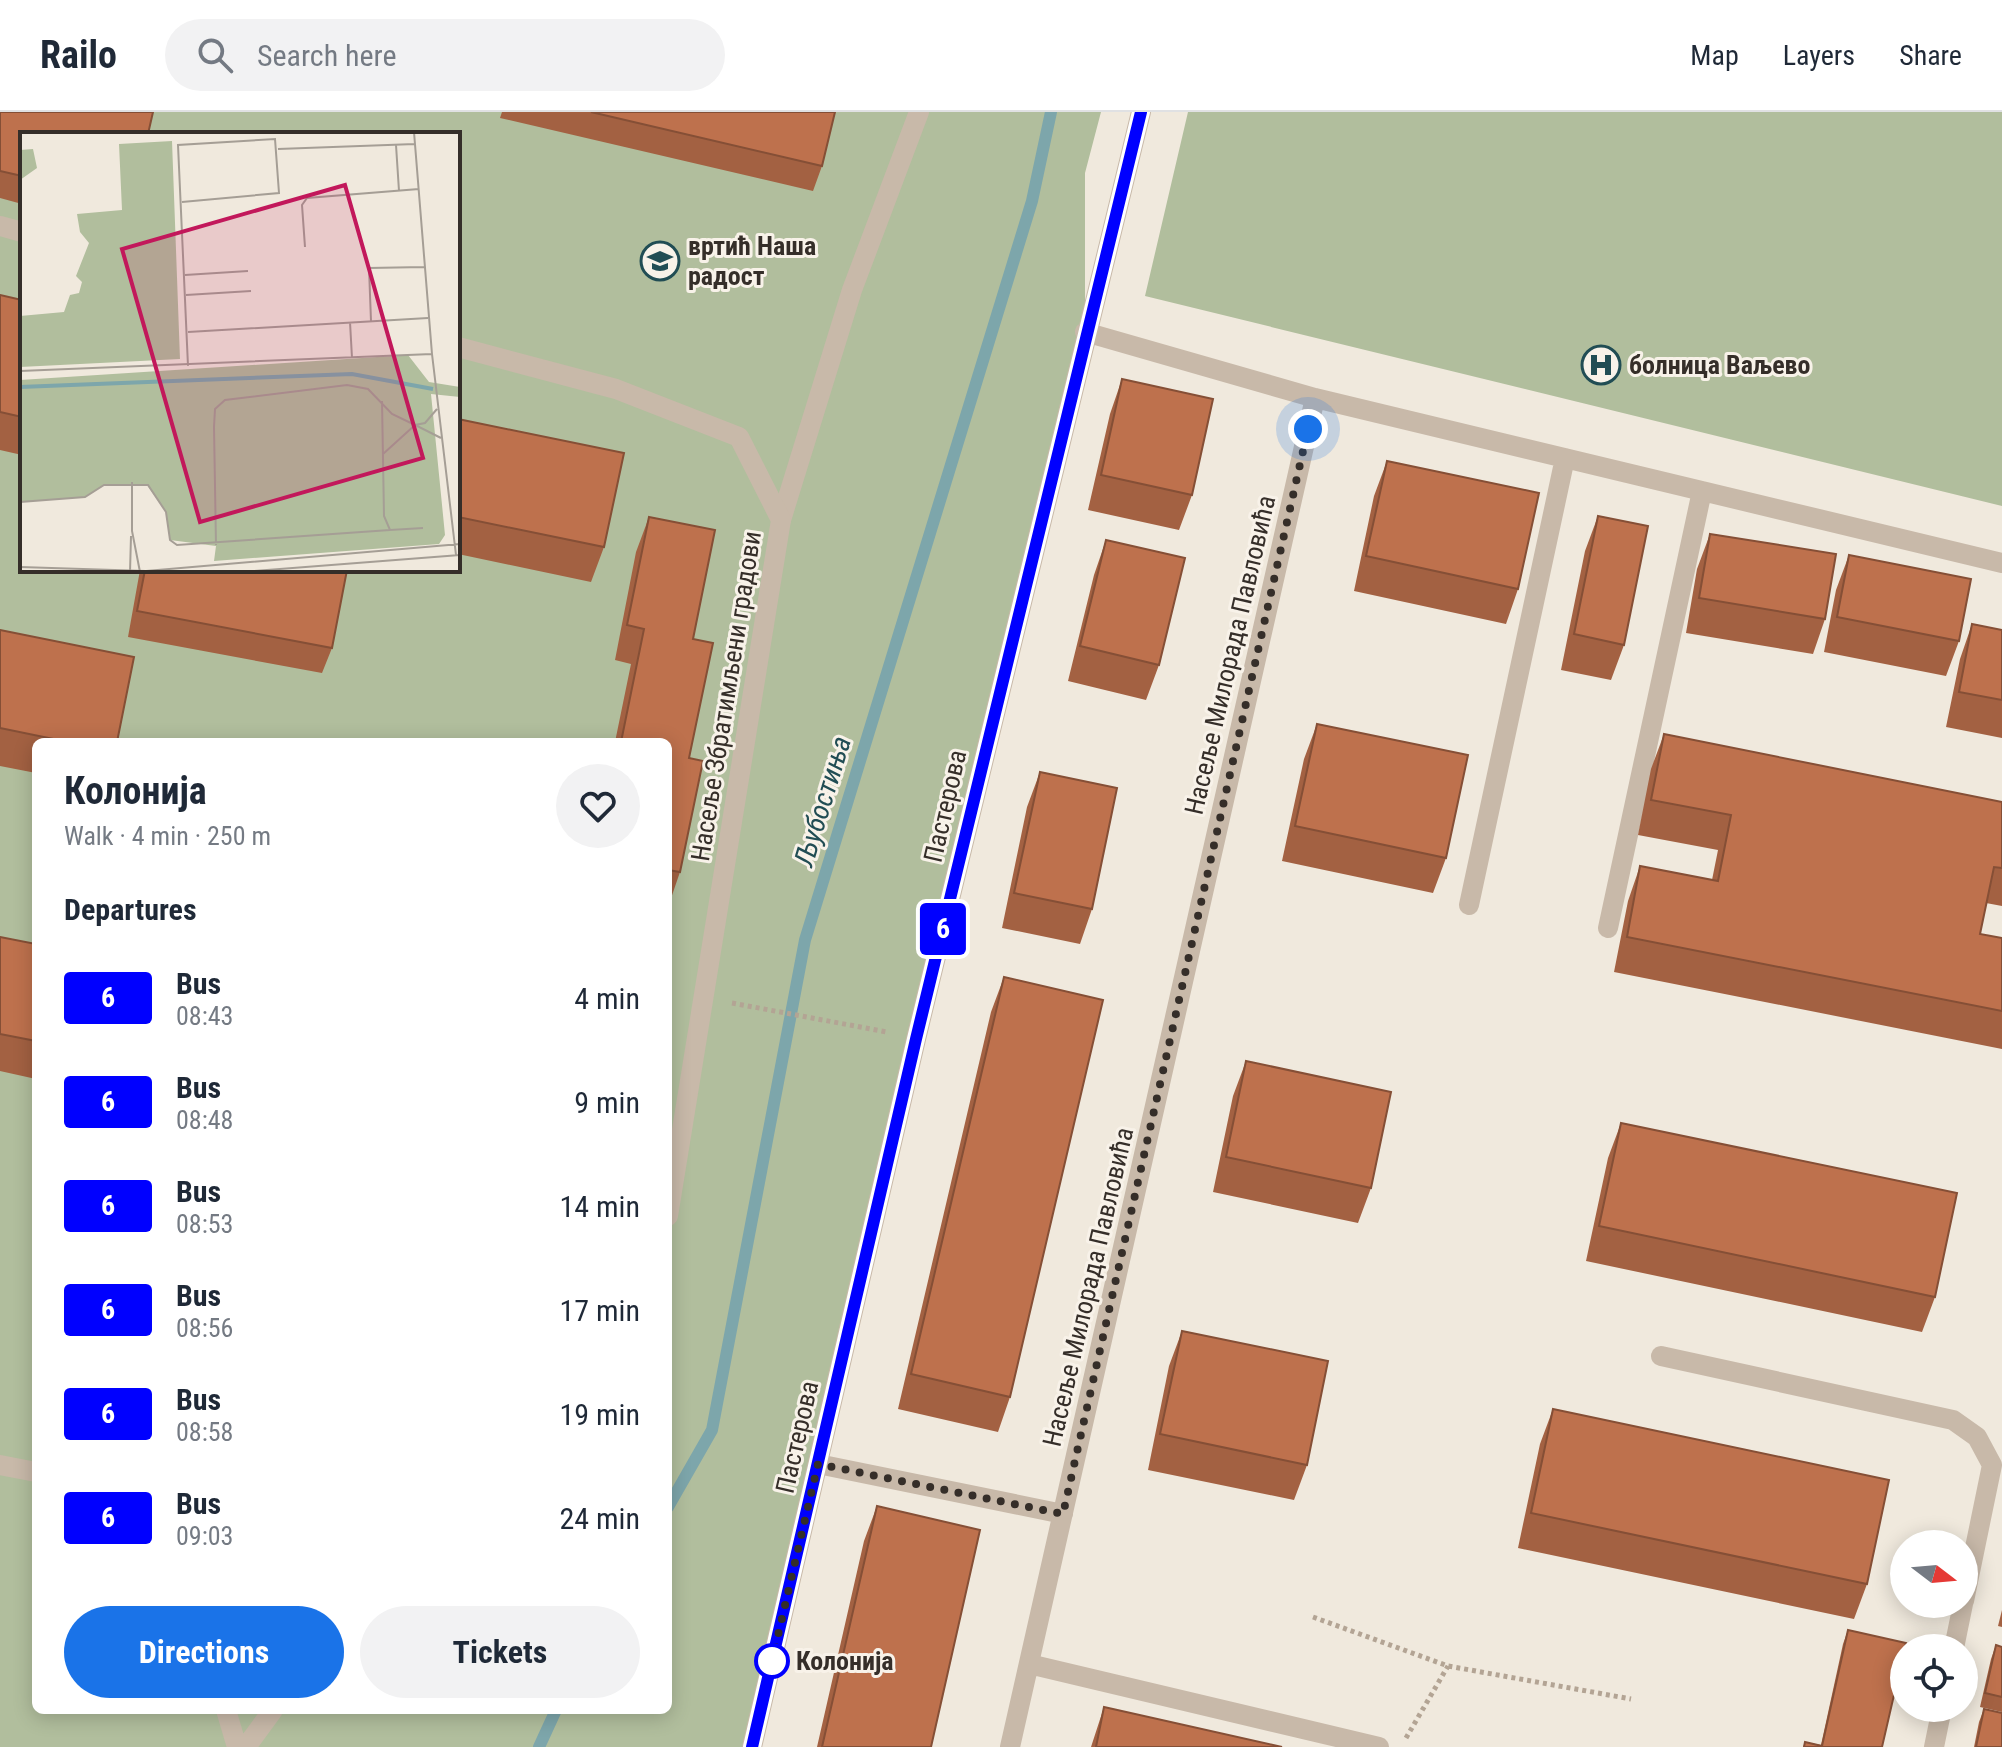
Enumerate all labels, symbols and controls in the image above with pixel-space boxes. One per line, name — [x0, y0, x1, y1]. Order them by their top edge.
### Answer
search box — [165, 19, 725, 91]
text: Railo — [40, 33, 117, 77]
icon: search — [193, 33, 237, 77]
text: Search here — [257, 38, 397, 73]
text: Map — [1690, 39, 1739, 72]
text: Layers — [1783, 39, 1855, 72]
text: Share — [1899, 39, 1962, 72]
inset map — [20, 132, 460, 572]
place label: вртић Наша радост — [688, 231, 816, 291]
school or university icon: вртић Наша радост — [639, 240, 681, 282]
hospital icon: болница Ваљево — [1580, 344, 1622, 386]
place label: болница Ваљево — [1629, 350, 1811, 380]
your location — [1288, 409, 1328, 449]
street label: Насеље Милорада Павловића — [1179, 493, 1281, 817]
street label: Насеље Збратимљени градови — [685, 529, 767, 863]
water label: Љубостиња — [787, 732, 858, 871]
street label: Пастерова — [918, 747, 972, 865]
button: heart — [556, 764, 640, 848]
text: Колонија — [64, 769, 207, 813]
text: Walk · 4 min · 250 m — [64, 821, 271, 851]
text: Departures — [64, 892, 197, 927]
line badge: 6 — [917, 903, 969, 955]
text: 6 — [936, 912, 950, 945]
text: Bus — [176, 966, 221, 1001]
text: 6 — [101, 981, 115, 1014]
text: 4 min — [574, 981, 640, 1016]
text: 08:43 — [176, 1001, 233, 1031]
text: Bus — [176, 1070, 221, 1105]
text: 6 — [101, 1085, 115, 1118]
text: 9 min — [574, 1085, 640, 1120]
text: 08:48 — [176, 1105, 233, 1135]
street label: Насеље Милорада Павловића — [1037, 1125, 1139, 1449]
text: Bus — [176, 1174, 221, 1209]
text: 6 — [101, 1189, 115, 1222]
text: 14 min — [559, 1189, 640, 1224]
text: 08:53 — [176, 1209, 233, 1239]
text: Bus — [176, 1278, 221, 1313]
text: 6 — [101, 1293, 115, 1326]
text: 17 min — [559, 1293, 640, 1328]
text: 08:56 — [176, 1313, 233, 1343]
street label: Пастерова — [770, 1378, 824, 1496]
text: Bus — [176, 1382, 221, 1417]
text: 6 — [101, 1397, 115, 1430]
text: 19 min — [559, 1397, 640, 1432]
text: 08:58 — [176, 1417, 233, 1447]
text: Bus — [176, 1486, 221, 1521]
text: 6 — [101, 1501, 115, 1534]
text: 24 min — [559, 1501, 640, 1536]
text: 09:03 — [176, 1521, 233, 1551]
north arrow — [1890, 1530, 1978, 1618]
map controls — [1890, 1530, 1978, 1722]
button: Directions — [64, 1606, 344, 1698]
button: Tickets — [360, 1606, 640, 1698]
button: locate — [1890, 1634, 1978, 1722]
marker: Колонија — [755, 1644, 789, 1678]
place label: Колонија — [796, 1646, 894, 1676]

